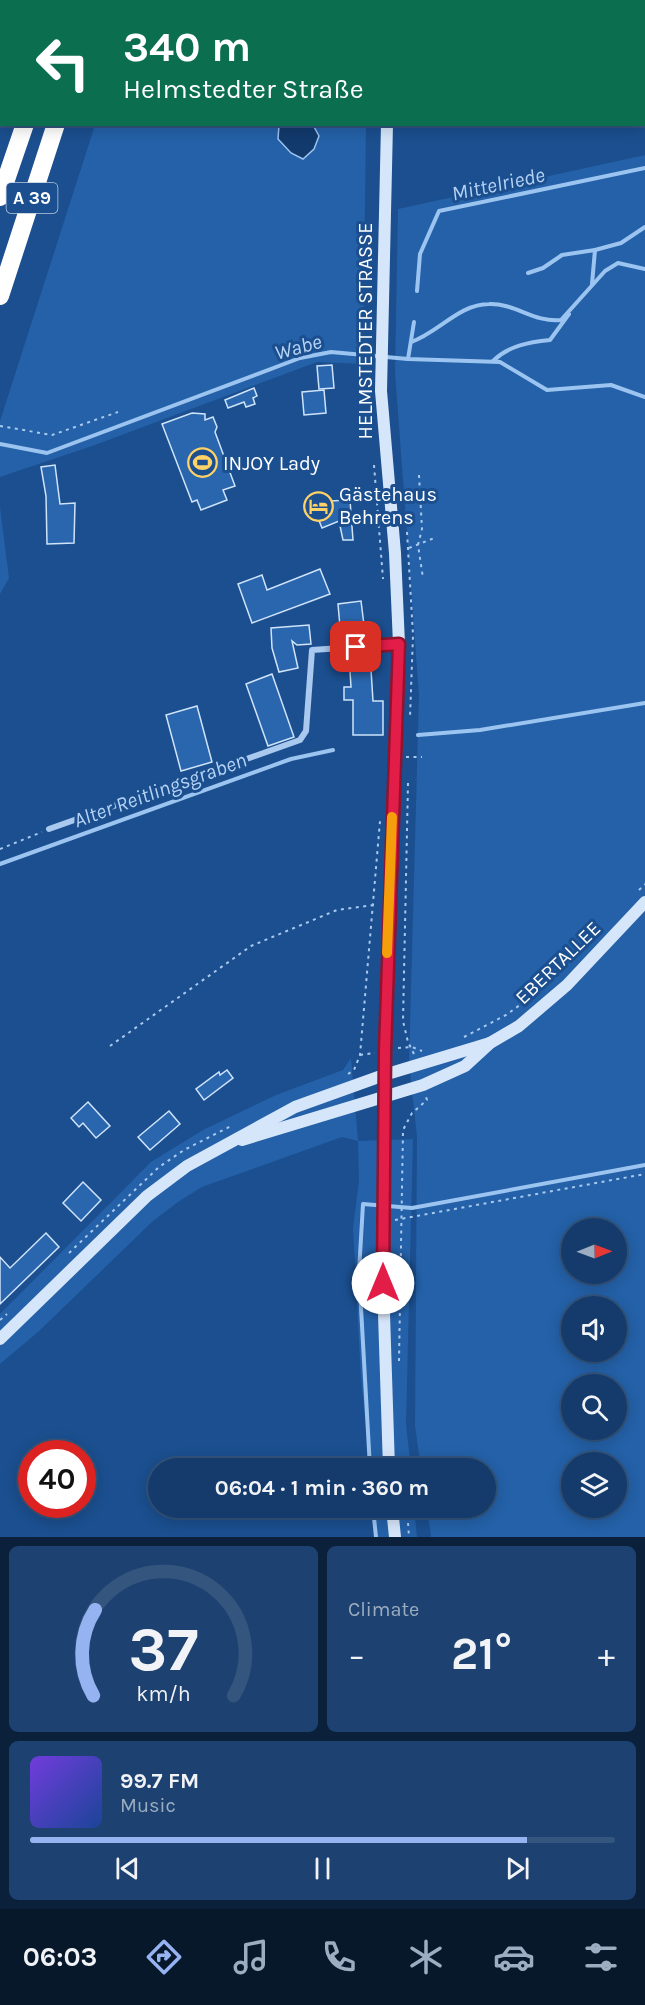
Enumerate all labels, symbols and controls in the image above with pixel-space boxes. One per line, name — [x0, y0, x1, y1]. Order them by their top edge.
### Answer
text: 340 m — [123, 22, 251, 72]
icon: left — [24, 24, 102, 102]
text: Helmstedter Straße — [123, 73, 364, 105]
water label: Mittelriede — [449, 162, 547, 206]
road number: A 39 — [6, 183, 57, 213]
street label: HELMSTEDTER STRASSE — [354, 223, 377, 439]
water label: Wabe — [272, 329, 324, 365]
sports icon: INJOY Lady — [186, 447, 218, 479]
place label: INJOY Lady — [223, 452, 320, 475]
place label: Gästehaus Behrens — [339, 483, 437, 529]
hotel icon: Gästehaus Behrens — [302, 490, 334, 522]
pin — [330, 621, 381, 672]
icon: arrive — [339, 630, 372, 663]
water label: Alter Reitlingsgraben — [70, 748, 250, 832]
street label: EBERTALLEE — [511, 917, 605, 1009]
north arrow — [561, 1218, 627, 1284]
map controls — [561, 1218, 627, 1518]
position arrow — [351, 1251, 415, 1315]
button: sound — [561, 1296, 627, 1362]
button: search — [561, 1374, 627, 1440]
speed limit sign: 40 — [18, 1440, 96, 1518]
button: layers — [561, 1452, 627, 1518]
text: 06:04 · 1 min · 360 m — [215, 1475, 429, 1501]
text: Climate — [348, 1598, 419, 1621]
text: 37 — [129, 1613, 198, 1686]
text: 21° — [451, 1628, 512, 1680]
text: − — [348, 1636, 365, 1674]
text: + — [598, 1636, 615, 1674]
text: km/h — [136, 1681, 191, 1706]
text: 99.7 FM — [120, 1768, 199, 1794]
text: Music — [120, 1794, 176, 1817]
icon: previous — [111, 1852, 144, 1885]
icon: pause — [306, 1852, 339, 1885]
icon: next — [501, 1852, 534, 1885]
icon: directions — [143, 1936, 185, 1978]
icon: music — [230, 1936, 272, 1978]
icon: phone — [318, 1936, 360, 1978]
icon: climate — [405, 1936, 447, 1978]
icon: car — [493, 1936, 535, 1978]
icon: filters — [580, 1936, 622, 1978]
text: 06:03 — [23, 1941, 97, 1973]

